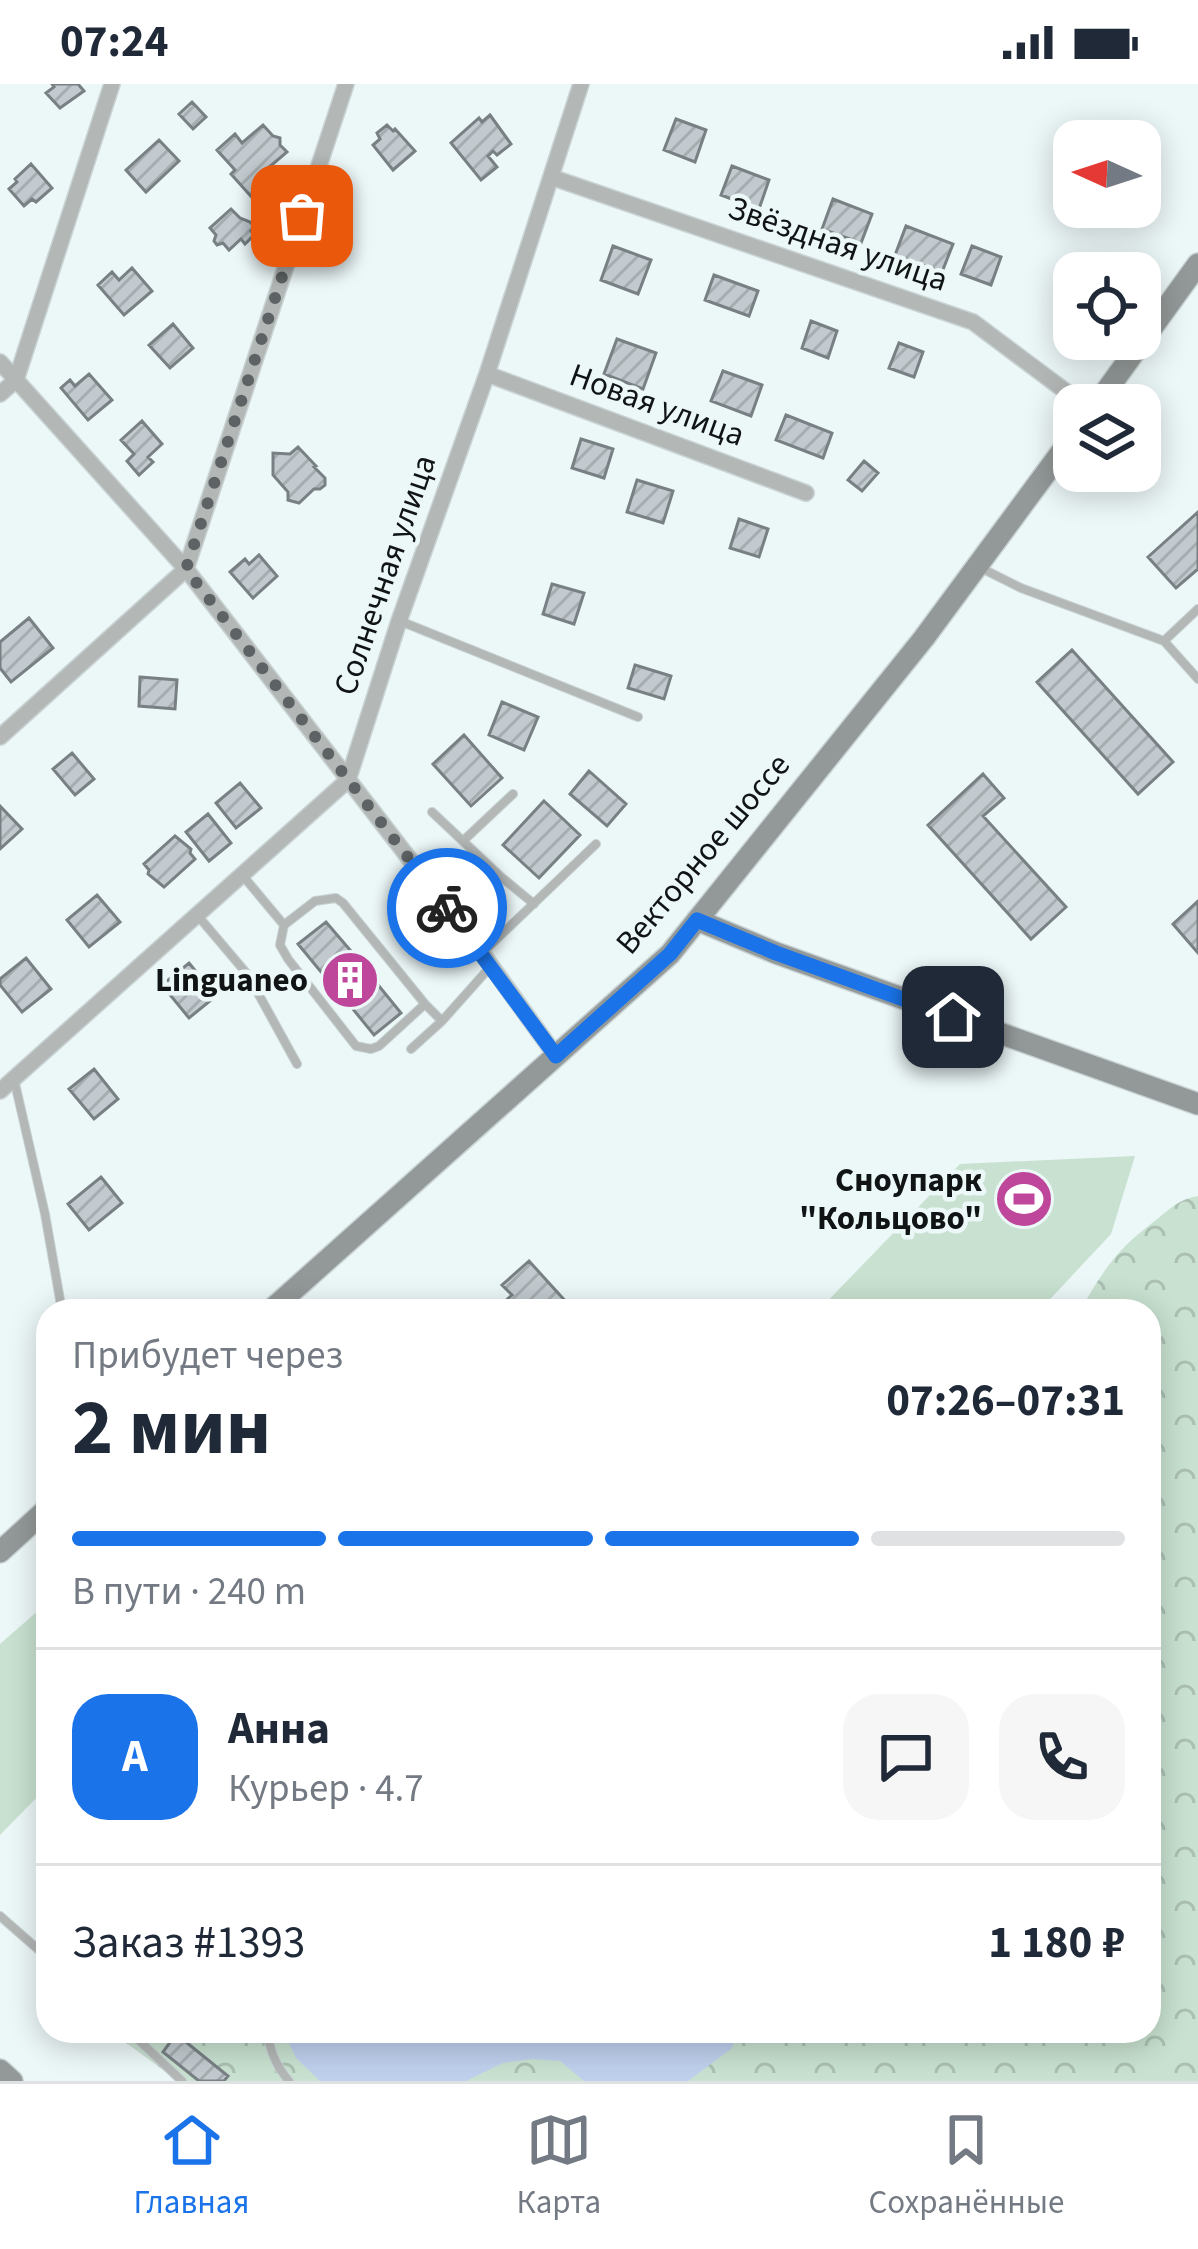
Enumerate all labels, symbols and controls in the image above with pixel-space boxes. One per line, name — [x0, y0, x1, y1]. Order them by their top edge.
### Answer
text: 07:24 — [60, 10, 169, 74]
north arrow — [1053, 120, 1161, 228]
map controls — [1053, 120, 1161, 492]
pin — [251, 165, 353, 267]
icon: bag — [269, 183, 335, 249]
street label: Звёздная улица — [722, 184, 954, 304]
button: locate — [1053, 252, 1161, 360]
street label: Новая улица — [563, 352, 751, 458]
button: layers — [1053, 384, 1161, 492]
street label: Солнечная улица — [322, 449, 448, 701]
street label: Векторное шоссе — [605, 743, 801, 965]
courier — [387, 848, 507, 968]
icon: bike — [414, 875, 480, 941]
building icon: Linguaneo — [319, 949, 381, 1011]
place label: Linguaneo — [155, 957, 308, 1004]
pin — [902, 966, 1004, 1068]
icon: home — [920, 984, 986, 1050]
place label: Сноупарк "Кольцово" — [799, 1157, 982, 1242]
sports icon: Сноупарк "Кольцово" — [993, 1168, 1055, 1230]
text: Прибудет через — [72, 1328, 343, 1384]
text: 07:26–07:31 — [886, 1369, 1125, 1433]
text: 2 мин — [72, 1373, 271, 1484]
text: В пути · 240 m — [72, 1564, 306, 1620]
button: chat — [843, 1694, 969, 1820]
button: phone — [999, 1694, 1125, 1820]
text: Анна — [228, 1697, 330, 1761]
text: А — [122, 1725, 148, 1789]
text: Курьер · 4.7 — [228, 1761, 424, 1817]
text: Заказ #1393 — [72, 1911, 305, 1975]
text: 1 180 ₽ — [988, 1911, 1125, 1975]
tab: Главная — [134, 2107, 249, 2226]
tab: Карта — [517, 2107, 601, 2226]
tab: Сохранённые — [868, 2107, 1064, 2226]

